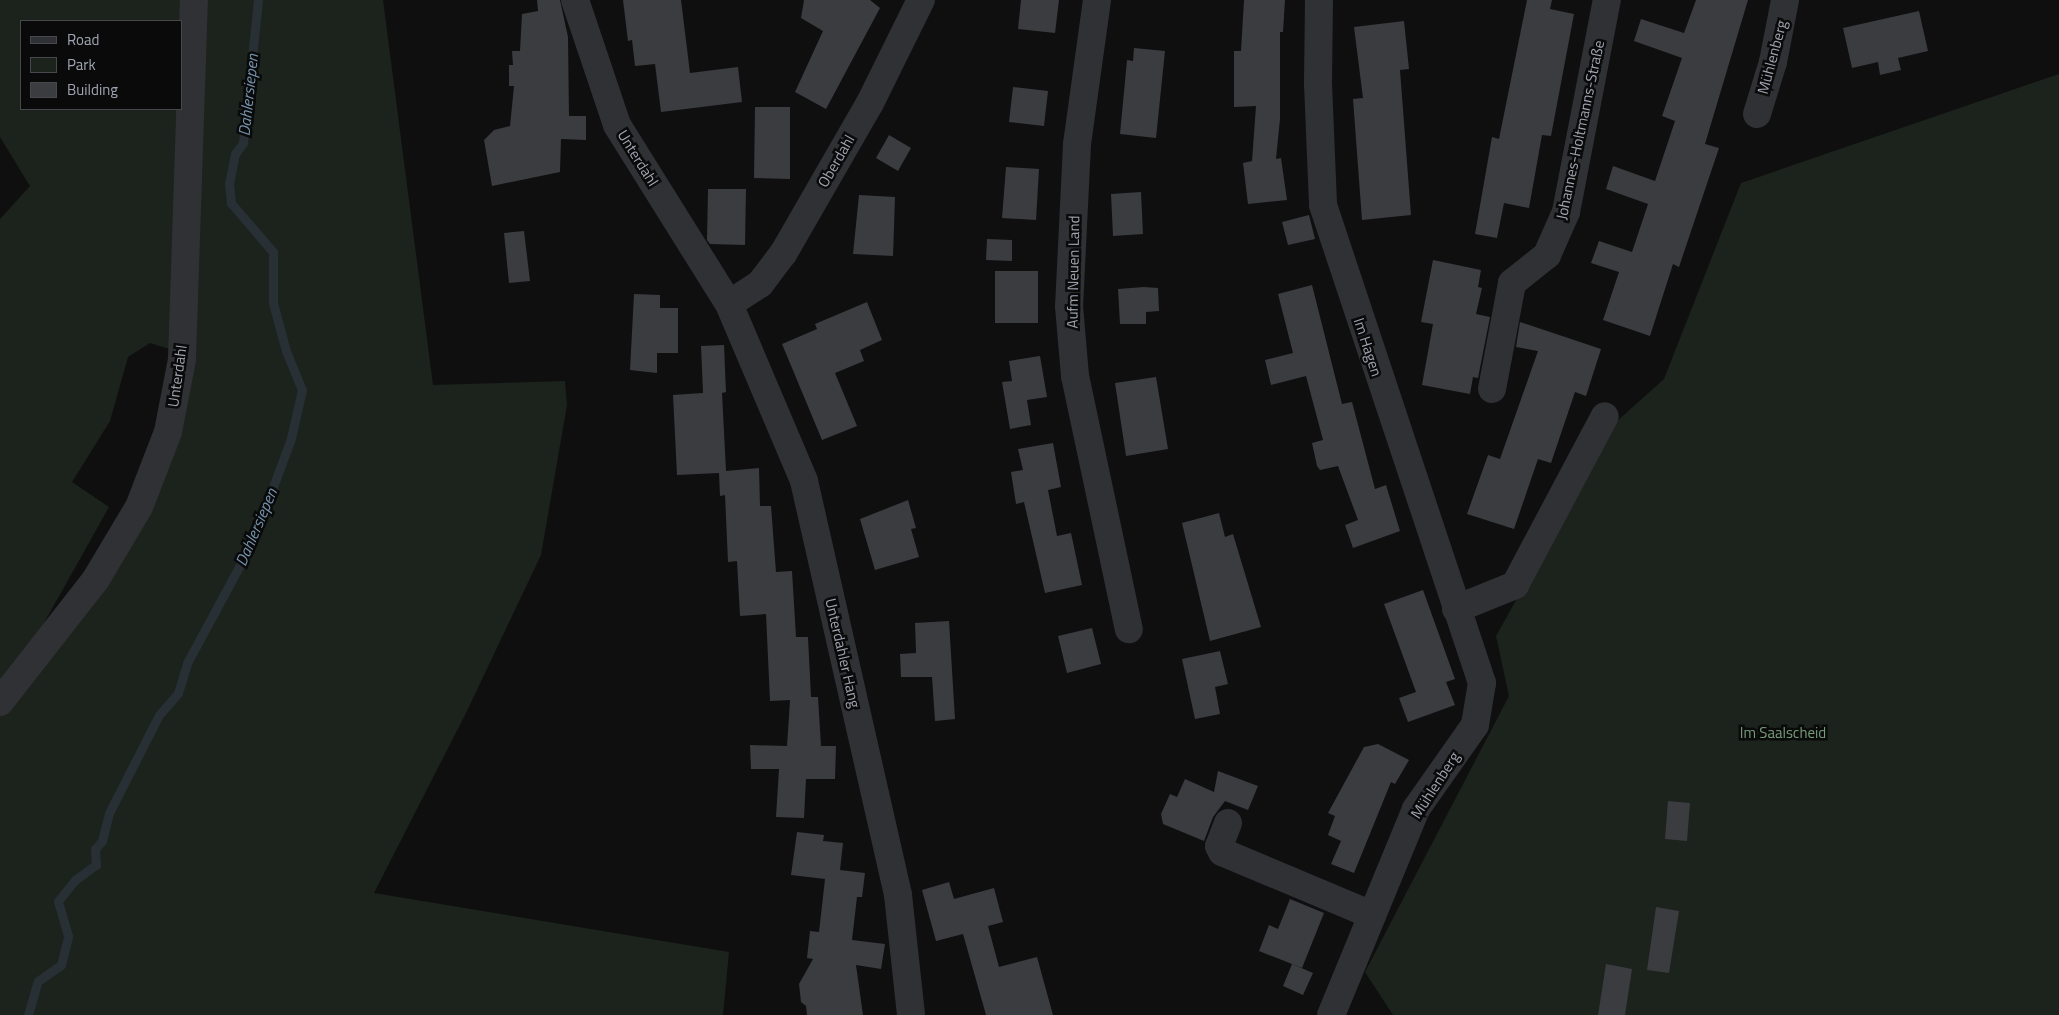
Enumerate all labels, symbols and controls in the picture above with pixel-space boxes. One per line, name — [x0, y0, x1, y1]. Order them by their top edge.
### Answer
street label: Mühlenberg — [1753, 18, 1791, 96]
legend — [20, 20, 182, 110]
text: Road — [67, 28, 99, 51]
street label: Johannes-Holtmanns-Straße — [1552, 39, 1608, 221]
text: Park — [67, 53, 96, 76]
water label: Dahlersiepen — [234, 53, 262, 137]
text: Building — [67, 78, 118, 101]
street label: Unterdahl — [614, 127, 662, 189]
street label: Oberdahl — [814, 132, 858, 190]
street label: Aufm Neuen Land — [1063, 215, 1083, 329]
street label: Im Hagen — [1350, 315, 1386, 379]
street label: Unterdahl — [164, 344, 190, 408]
water label: Dahlersiepen — [231, 485, 281, 569]
street label: Unterdahler Hang — [822, 596, 864, 710]
park label: Im Saalscheid — [1740, 724, 1826, 742]
street label: Mühlenberg — [1407, 748, 1463, 822]

